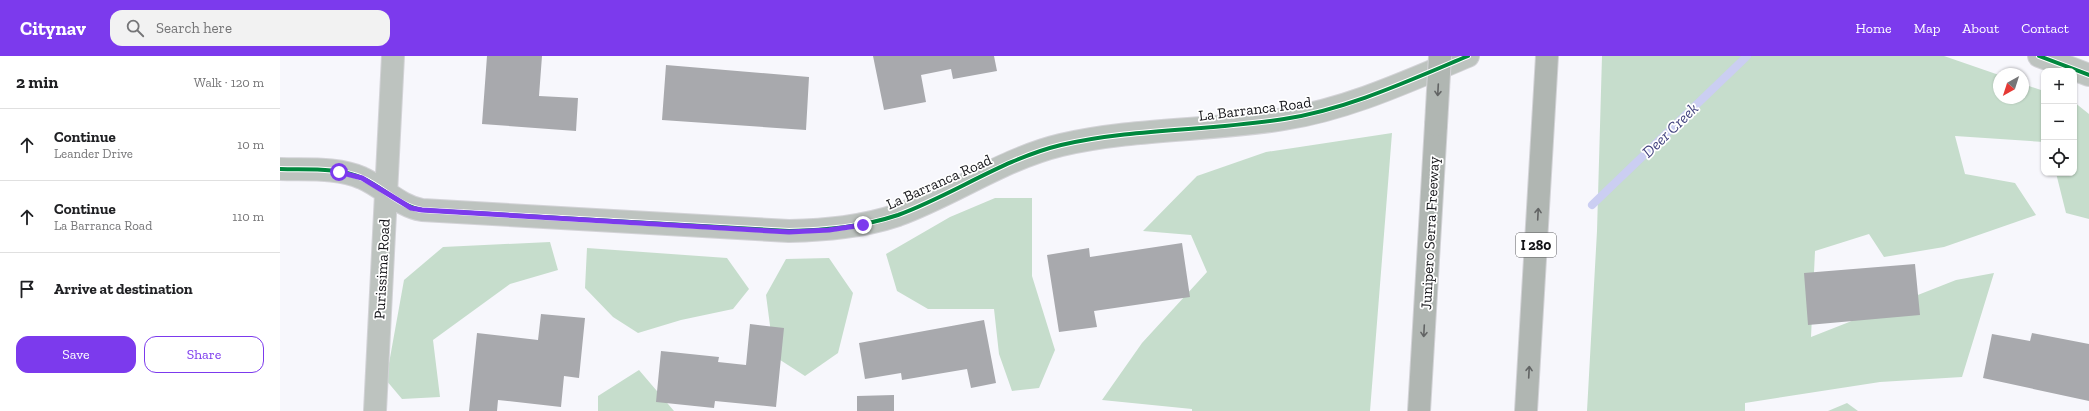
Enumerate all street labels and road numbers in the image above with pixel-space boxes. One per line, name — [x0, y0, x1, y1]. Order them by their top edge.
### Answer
street label: La Barranca Road — [1198, 93, 1313, 125]
street label: La Barranca Road — [884, 150, 995, 213]
street label: Junipero Serra Freeway — [1417, 156, 1443, 310]
street label: Purissima Road — [370, 217, 394, 320]
road number: I 280 — [1516, 233, 1556, 257]

